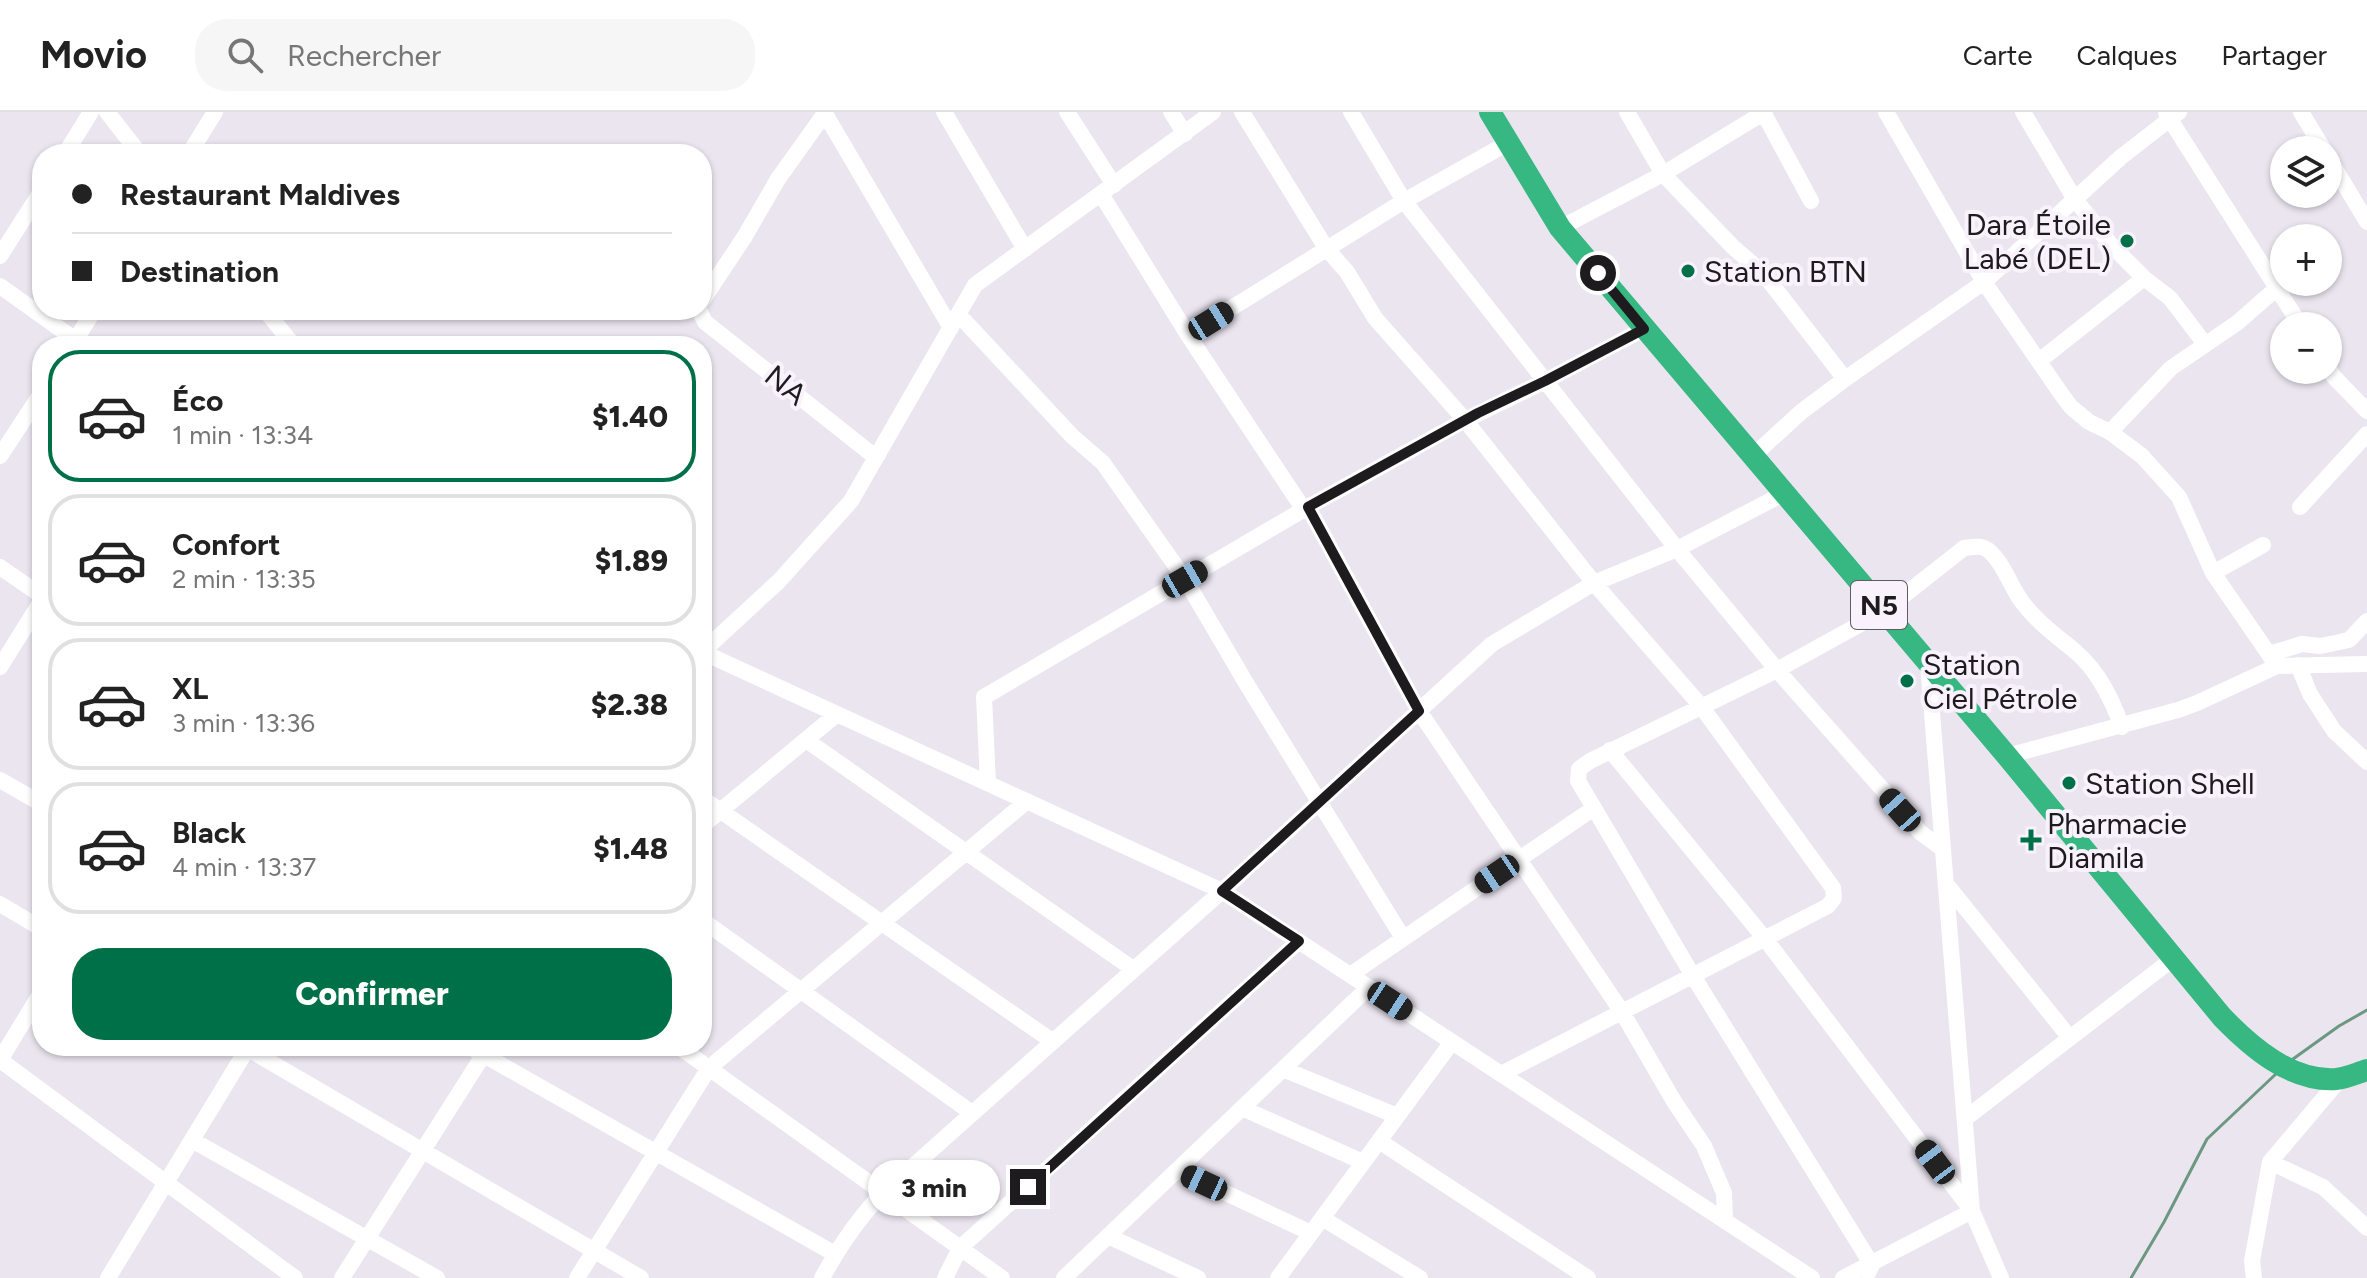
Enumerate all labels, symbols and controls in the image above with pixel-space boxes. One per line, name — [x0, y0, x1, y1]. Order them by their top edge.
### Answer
search box — [195, 19, 755, 91]
text: Movio — [40, 32, 147, 78]
icon: search — [223, 33, 267, 77]
text: Rechercher — [287, 37, 441, 74]
text: Carte — [1963, 38, 2033, 72]
text: Calques — [2077, 38, 2177, 72]
text: Partager — [2221, 38, 2327, 72]
map controls — [2270, 136, 2342, 384]
button: layers — [2270, 136, 2342, 208]
text: Restaurant Maldives — [120, 176, 400, 213]
place label: Dara Étoile Labé (DEL) — [1964, 206, 2111, 277]
button: + — [2270, 224, 2342, 296]
marker: Dara Étoile Labé (DEL) — [2118, 232, 2136, 250]
text: Destination — [120, 253, 279, 290]
place label: Station BTN — [1704, 253, 1867, 290]
route start — [1580, 255, 1616, 291]
marker: Station BTN — [1679, 262, 1697, 280]
car — [1184, 298, 1238, 344]
button: − — [2270, 312, 2342, 384]
street label: NA — [757, 357, 815, 414]
icon: car — [76, 380, 148, 452]
text: Éco — [172, 382, 223, 419]
text: $1.40 — [592, 398, 668, 435]
text: 1 min · 13:34 — [172, 419, 313, 451]
icon: car — [76, 524, 148, 596]
text: Confort — [172, 526, 281, 563]
text: $1.89 — [595, 542, 668, 579]
car — [1158, 557, 1212, 601]
text: 2 min · 13:35 — [172, 563, 316, 595]
road number: N5 — [1851, 581, 1907, 629]
place label: Station Ciel Pétrole — [1923, 646, 2077, 717]
icon: car — [76, 668, 148, 740]
text: XL — [172, 670, 208, 707]
marker: Station Ciel Pétrole — [1898, 672, 1916, 690]
text: $2.38 — [591, 686, 668, 723]
text: 3 min · 13:36 — [172, 707, 315, 739]
place label: Station Shell — [2085, 765, 2255, 802]
marker: Station Shell — [2060, 774, 2078, 792]
car — [1875, 784, 1925, 836]
place label: Pharmacie Diamila — [2047, 805, 2187, 876]
icon: car — [76, 812, 148, 884]
text: Black — [172, 814, 246, 851]
text: $1.48 — [593, 830, 668, 867]
marker: Pharmacie Diamila — [2022, 831, 2040, 849]
text: 4 min · 13:37 — [172, 851, 316, 883]
car — [1470, 851, 1524, 897]
button: Confirmer — [72, 948, 672, 1040]
car — [1363, 978, 1417, 1024]
car — [1911, 1136, 1959, 1188]
callout: 3 min — [868, 1159, 1000, 1215]
car — [1177, 1162, 1231, 1204]
route end — [1010, 1169, 1046, 1205]
text: 3 min — [901, 1172, 967, 1204]

